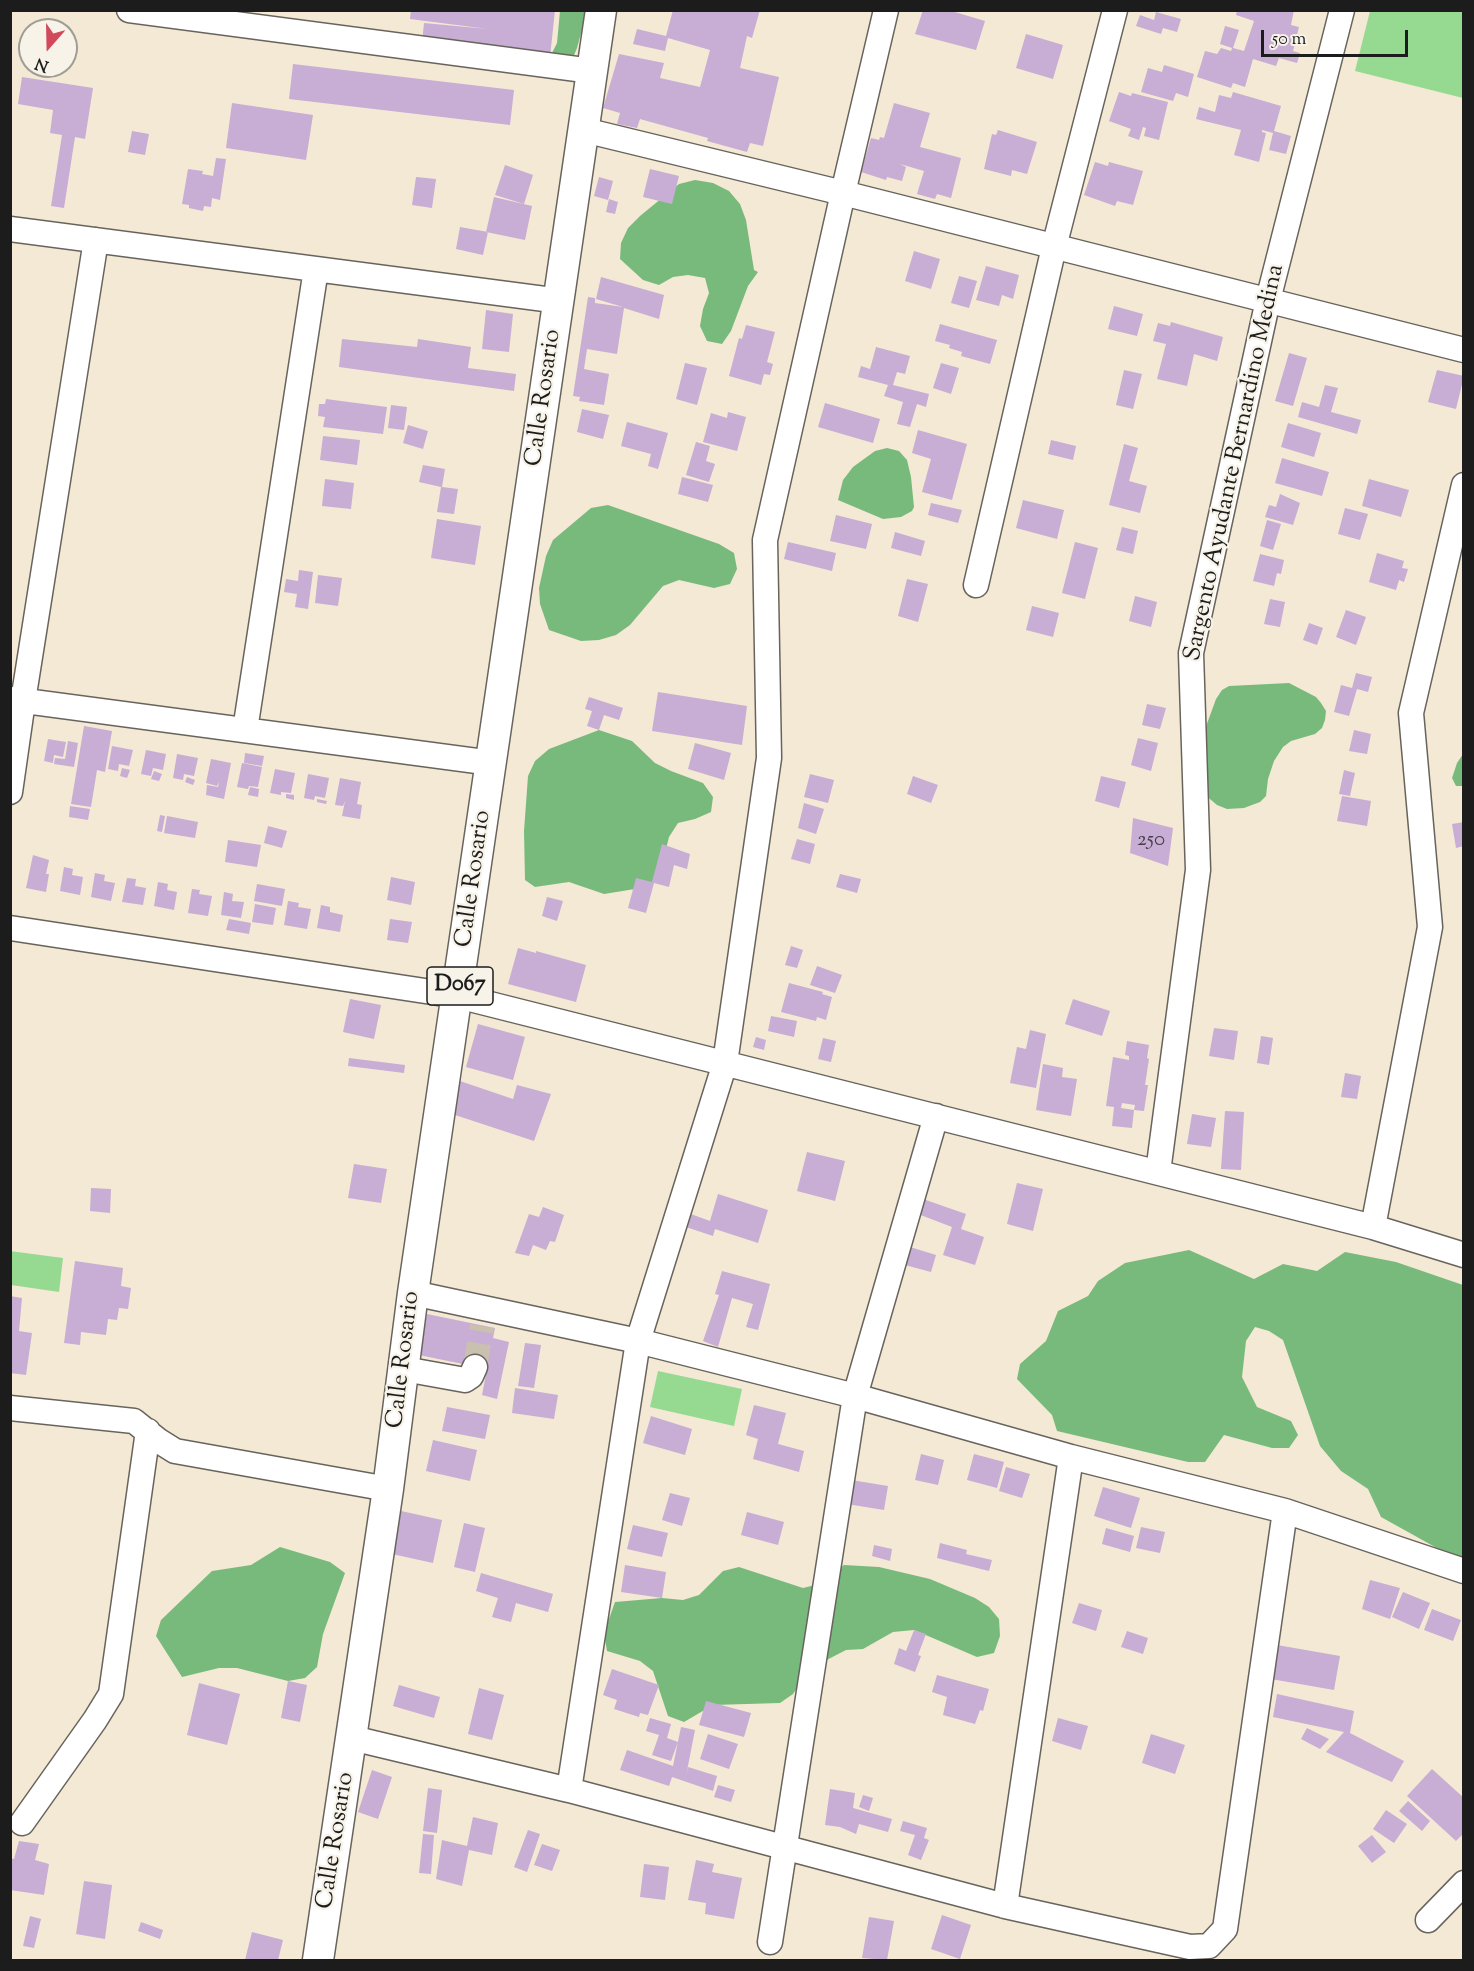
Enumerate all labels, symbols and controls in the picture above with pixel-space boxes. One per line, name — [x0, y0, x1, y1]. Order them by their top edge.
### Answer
north arrow — [18, 18, 78, 78]
scale bar — [1264, 18, 1411, 56]
text: 50 m — [1272, 27, 1306, 53]
text: N — [32, 51, 52, 76]
street label: Sargento Ayudante Bernardino Medina — [1180, 262, 1292, 664]
street label: Calle Rosario — [521, 328, 569, 468]
street label: Calle Rosario — [451, 809, 499, 949]
house number: 250 — [1137, 828, 1165, 854]
road number: D067 — [427, 967, 493, 1005]
street label: Calle Rosario — [382, 1290, 428, 1430]
street label: Calle Rosario — [312, 1771, 362, 1911]

